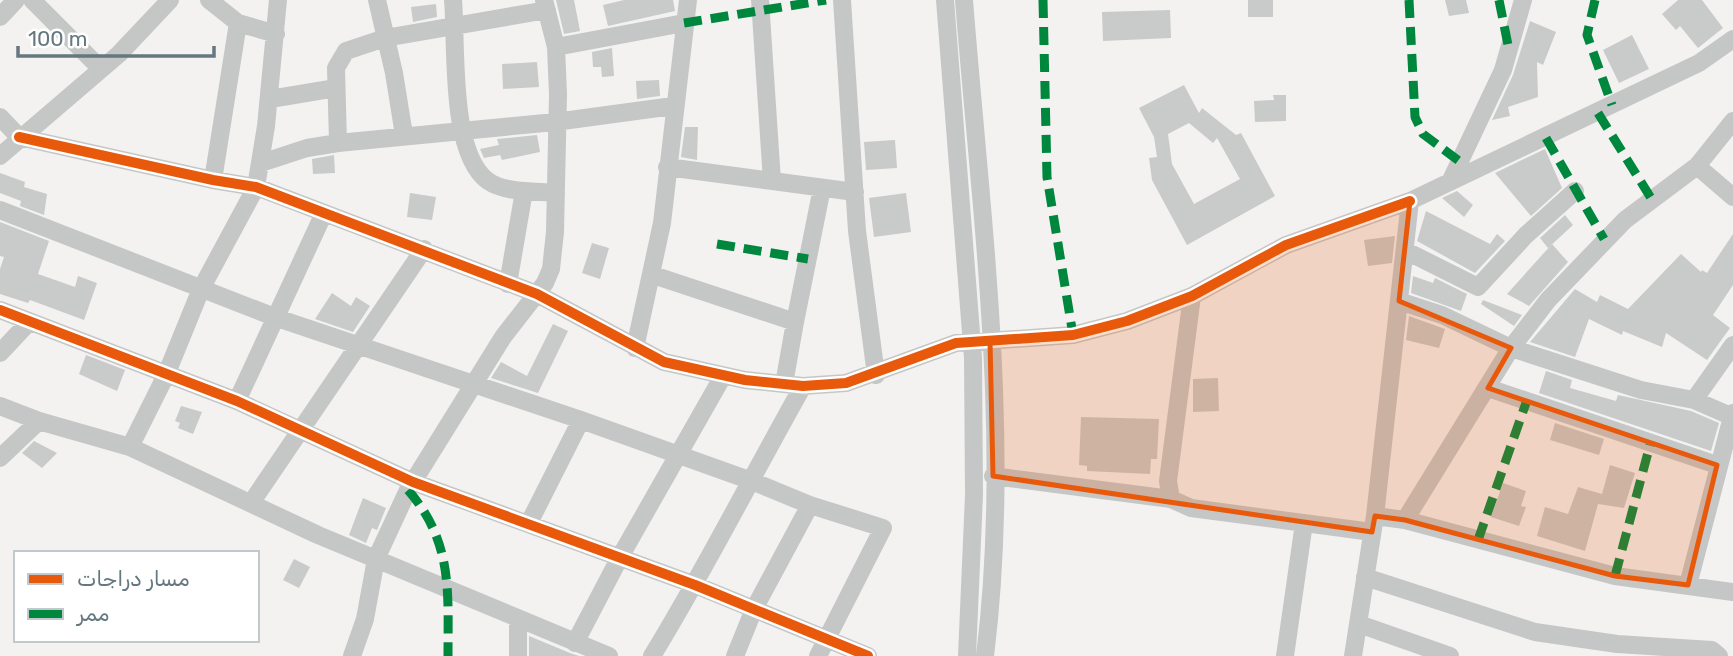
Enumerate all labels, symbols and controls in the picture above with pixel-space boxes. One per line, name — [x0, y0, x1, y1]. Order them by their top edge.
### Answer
scale bar — [18, 14, 214, 58]
text: 100 m — [28, 26, 87, 51]
legend — [14, 551, 259, 642]
text: مسار دراجات — [77, 566, 190, 591]
text: ممر — [75, 601, 109, 626]

